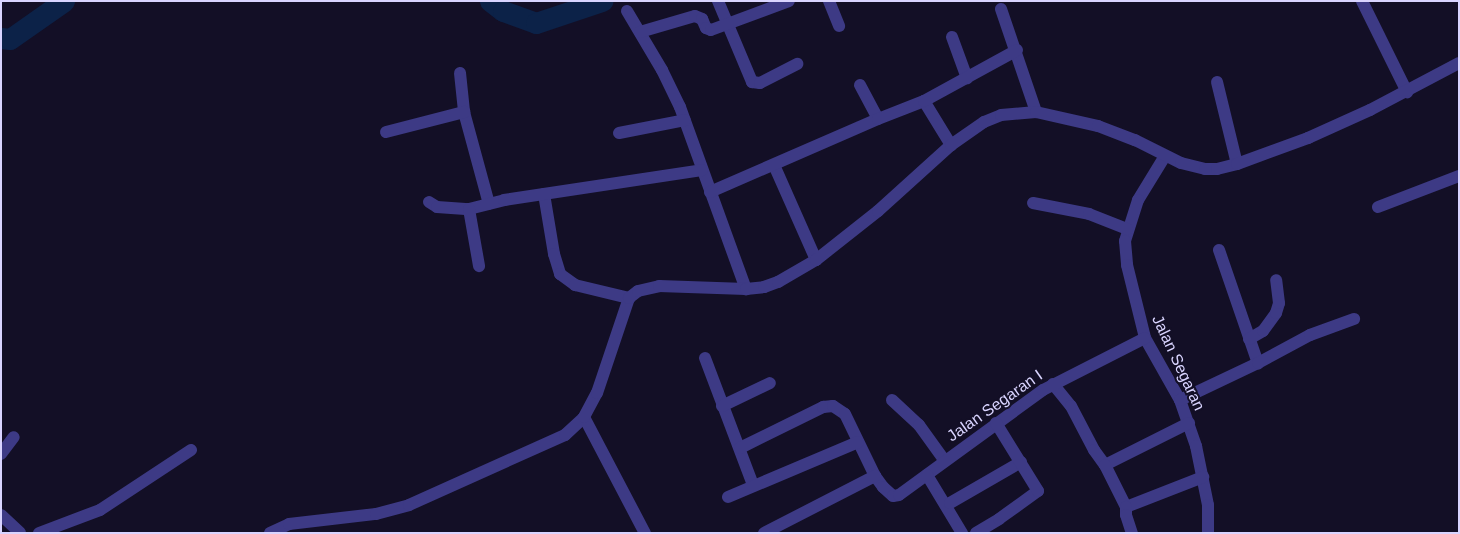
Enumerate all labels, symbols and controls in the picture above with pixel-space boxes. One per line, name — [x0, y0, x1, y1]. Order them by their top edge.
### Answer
street label: Jalan Segaran — [1147, 312, 1209, 414]
street label: Jalan Segaran I — [944, 366, 1046, 446]

